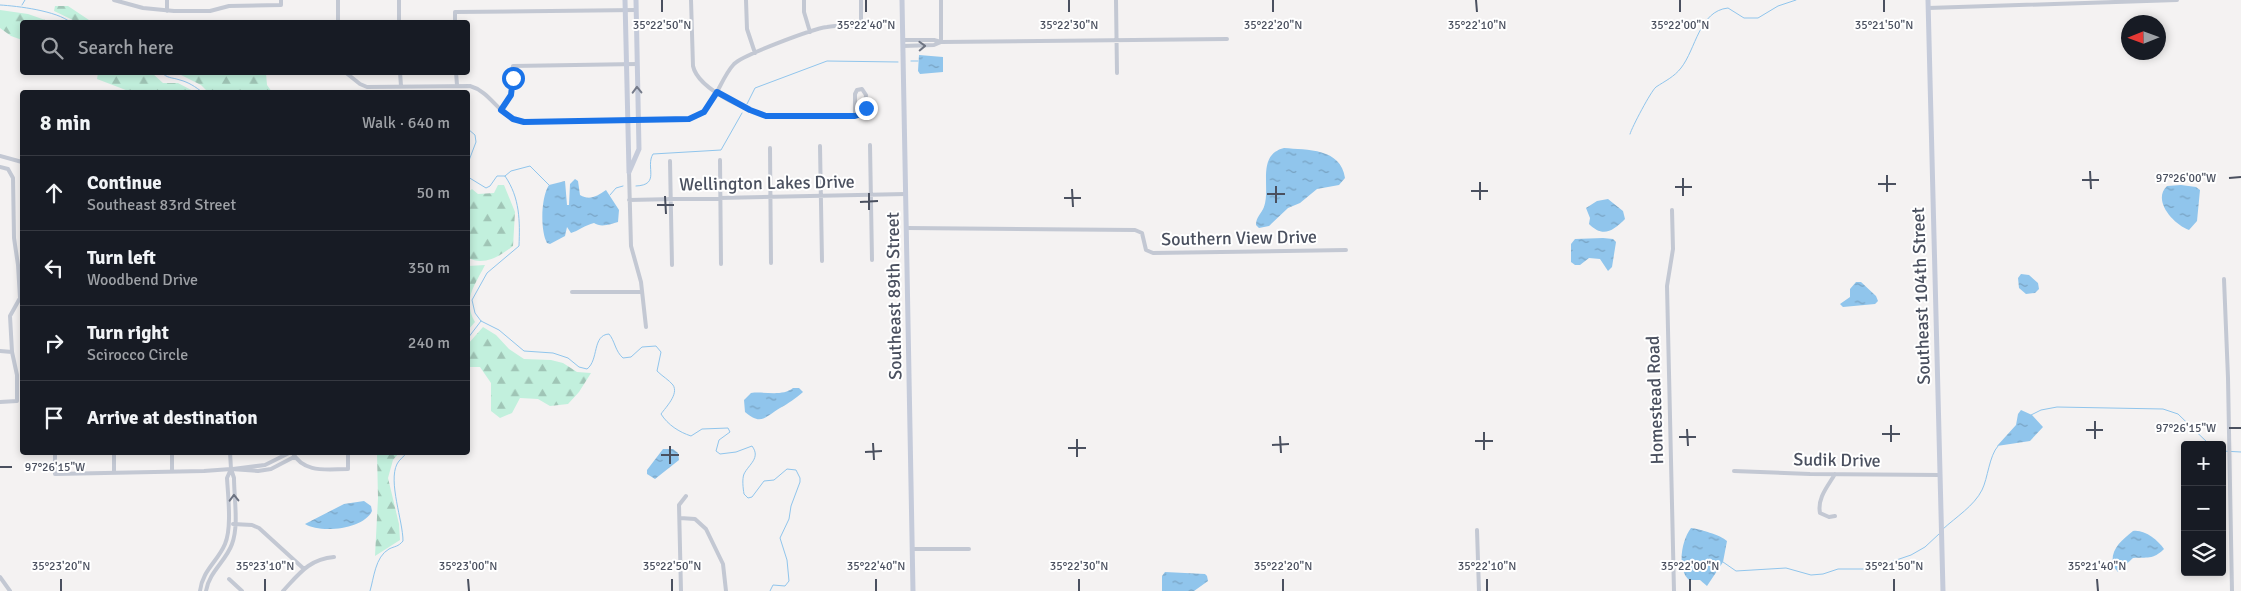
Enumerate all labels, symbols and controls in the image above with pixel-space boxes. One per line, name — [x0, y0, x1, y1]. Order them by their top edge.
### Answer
north arrow — [2121, 15, 2166, 60]
text: 35°22'50"N — [633, 18, 691, 33]
text: 35°22'40"N — [837, 18, 895, 33]
text: 35°22'30"N — [1040, 18, 1098, 33]
text: 35°22'20"N — [1244, 18, 1302, 33]
text: 35°22'10"N — [1448, 18, 1506, 33]
text: 35°22'00"N — [1651, 18, 1709, 33]
text: 35°21'50"N — [1855, 18, 1913, 33]
search box — [20, 20, 470, 75]
icon: search — [38, 34, 66, 62]
text: Search here — [78, 36, 174, 60]
one-way arrow — [919, 41, 927, 51]
route start — [502, 67, 525, 90]
one-way arrow — [632, 86, 643, 94]
route end — [855, 97, 878, 120]
text: 8 min — [40, 110, 91, 136]
text: Walk · 640 m — [362, 113, 450, 133]
street label: Wellington Lakes Drive — [679, 170, 855, 196]
text: Continue — [87, 171, 162, 195]
text: 97°26'00"W — [2156, 171, 2216, 186]
icon: ahead — [40, 179, 68, 207]
text: 50 m — [416, 183, 450, 203]
text: Southeast 83rd Street — [87, 195, 236, 215]
street label: Southeast 104th Street — [1907, 207, 1935, 385]
street label: Southeast 89th Street — [882, 212, 906, 380]
street label: Southern View Drive — [1161, 226, 1317, 250]
text: Turn left — [87, 246, 156, 270]
icon: left — [40, 254, 68, 282]
text: 350 m — [408, 258, 450, 278]
text: Woodbend Drive — [87, 270, 198, 290]
text: Turn right — [87, 321, 169, 345]
icon: right — [40, 329, 68, 357]
text: 240 m — [408, 333, 450, 353]
street label: Homestead Road — [1642, 335, 1668, 465]
text: Scirocco Circle — [87, 345, 188, 365]
icon: arrive — [40, 404, 68, 432]
text: Arrive at destination — [87, 406, 258, 430]
text: 97°26'15"W — [2156, 421, 2216, 436]
map controls — [2181, 441, 2226, 576]
button: + — [2181, 441, 2226, 486]
street label: Sudik Drive — [1793, 448, 1881, 472]
text: 97°26'15"W — [25, 460, 85, 475]
button: − — [2181, 486, 2226, 531]
one-way arrow — [229, 493, 239, 501]
button: layers — [2181, 531, 2226, 576]
text: 35°23'20"N — [32, 559, 90, 574]
text: 35°23'10"N — [236, 559, 294, 574]
text: 35°23'00"N — [439, 559, 497, 574]
text: 35°22'50"N — [643, 559, 701, 574]
text: 35°22'40"N — [847, 559, 905, 574]
text: 35°22'30"N — [1050, 559, 1108, 574]
text: 35°22'20"N — [1254, 559, 1312, 574]
text: 35°22'10"N — [1458, 559, 1516, 574]
text: 35°22'00"N — [1661, 559, 1719, 574]
text: 35°21'50"N — [1865, 559, 1923, 574]
text: 35°21'40"N — [2068, 559, 2126, 574]

